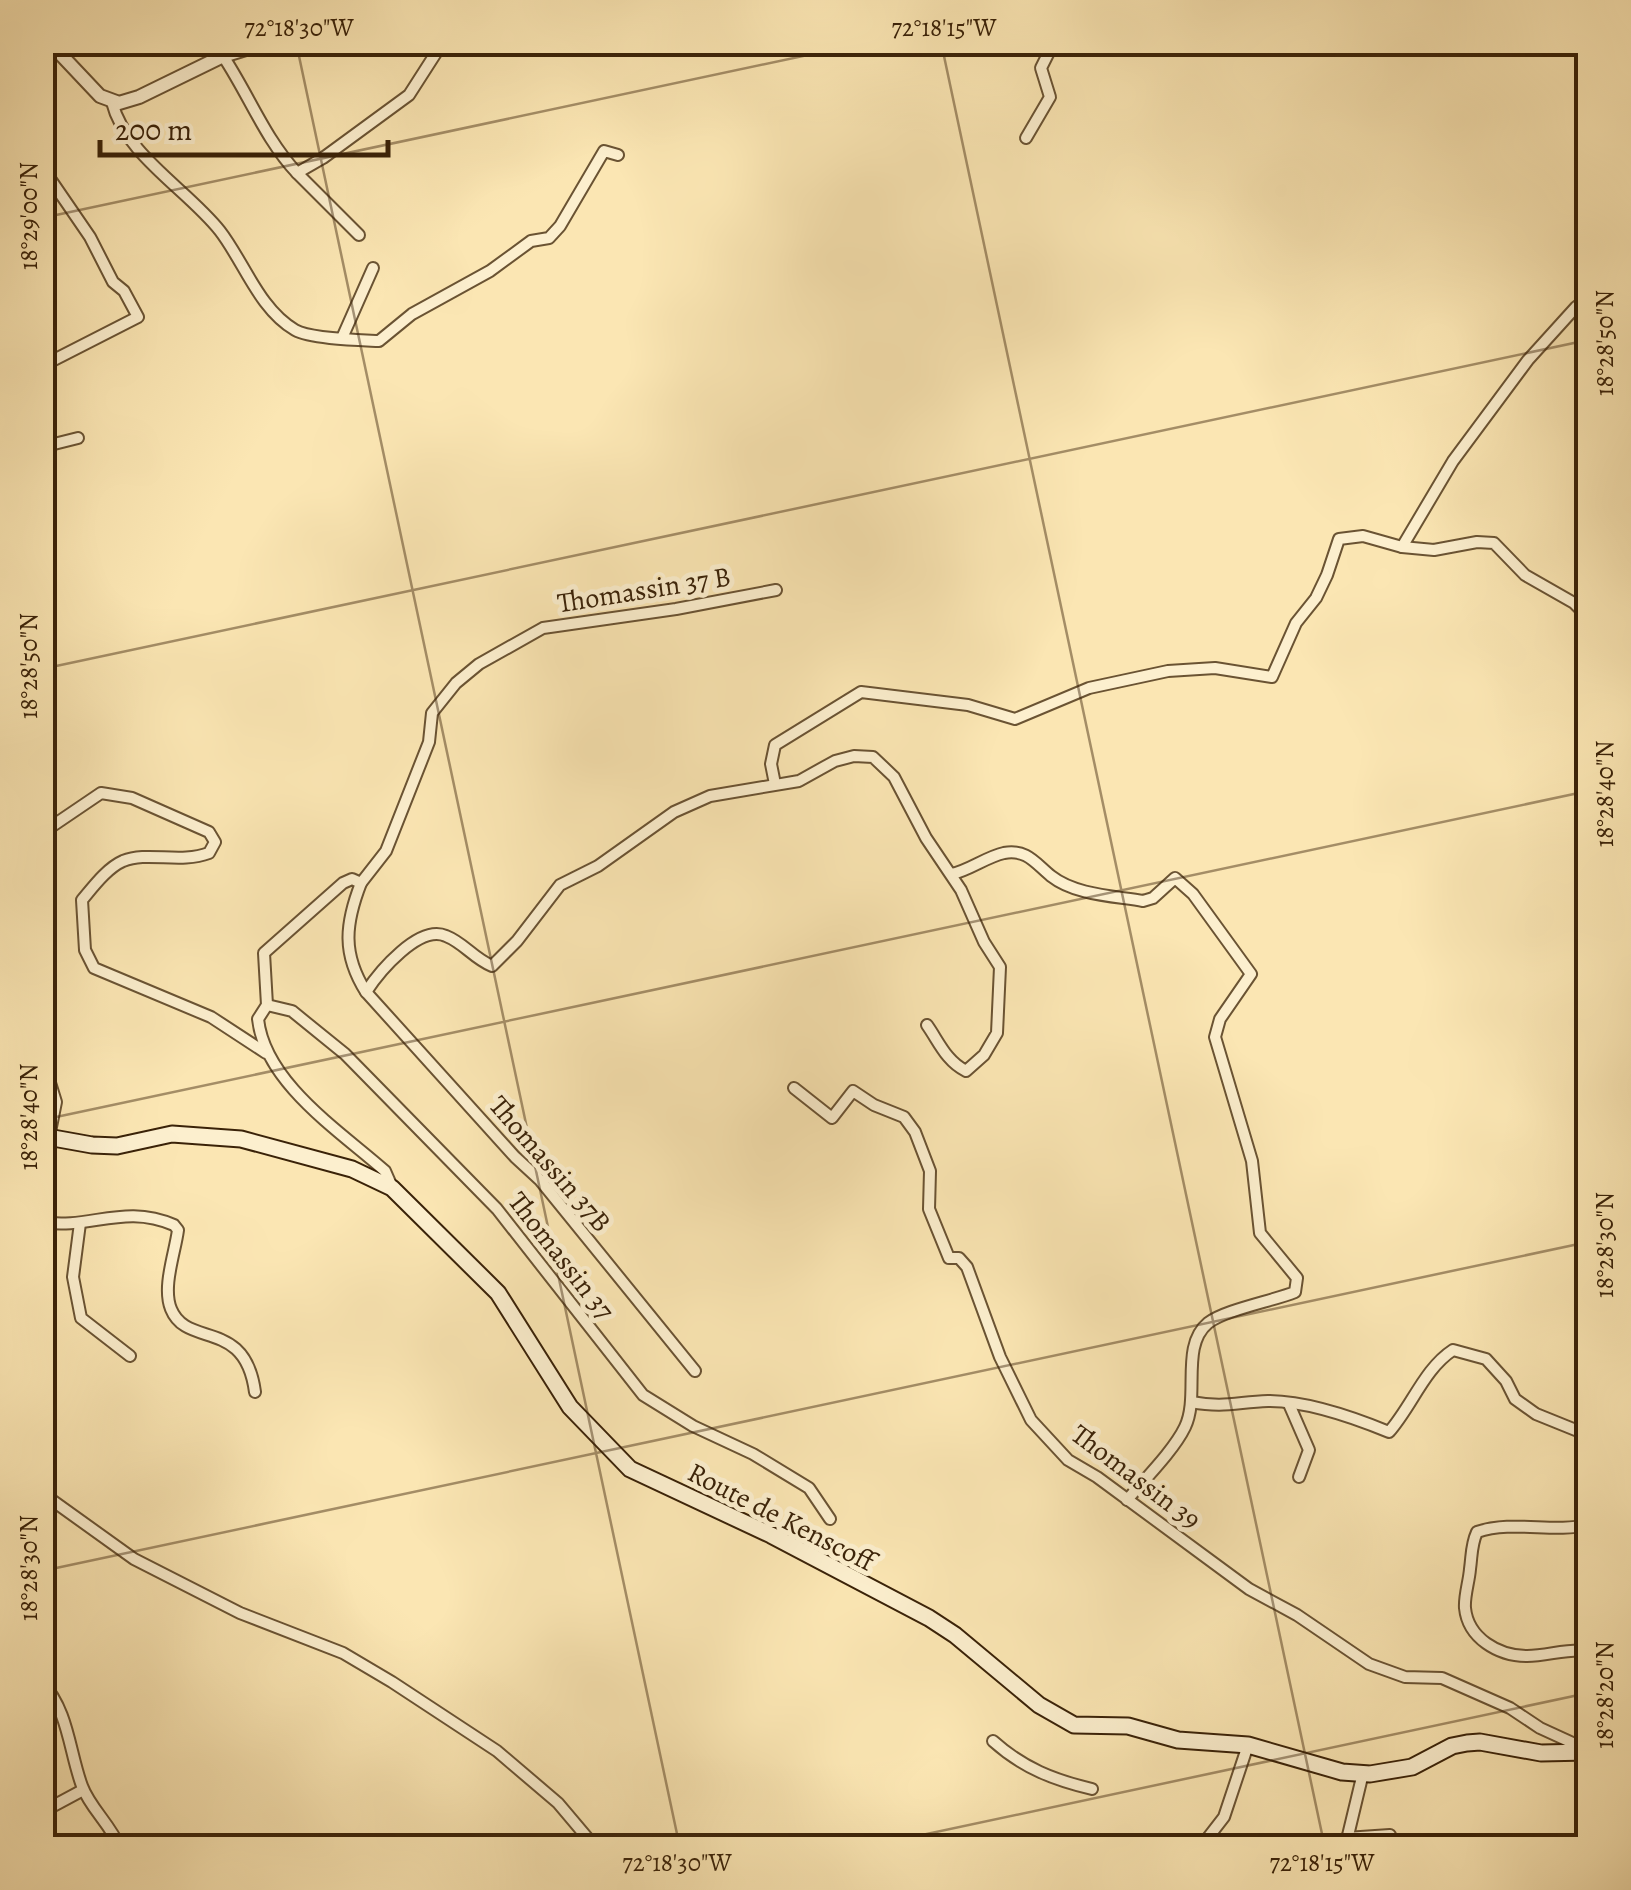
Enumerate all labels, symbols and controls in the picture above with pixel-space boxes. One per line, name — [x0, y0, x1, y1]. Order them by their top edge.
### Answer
text: 72°18'30"W — [244, 11, 354, 45]
text: 72°18'15"W — [891, 11, 997, 45]
scale bar — [100, 95, 388, 157]
text: 200 m — [115, 110, 192, 150]
text: 18°29'00"N — [12, 162, 46, 270]
text: 18°28'50"N — [1588, 290, 1622, 396]
street label: Thomassin 37 B — [555, 558, 733, 622]
text: 18°28'50"N — [12, 613, 46, 719]
text: 18°28'40"N — [1588, 741, 1622, 847]
text: 18°28'40"N — [12, 1064, 46, 1170]
street label: Thomassin 37B — [480, 1088, 620, 1240]
street label: Thomassin 37 — [499, 1184, 623, 1328]
text: 18°28'30"N — [1588, 1192, 1622, 1298]
street label: Thomassin 39 — [1063, 1416, 1209, 1538]
street label: Route de Kenscoff — [681, 1454, 884, 1582]
text: 18°28'30"N — [12, 1515, 46, 1621]
text: 18°28'20"N — [1588, 1641, 1622, 1749]
text: 72°18'30"W — [622, 1846, 732, 1880]
text: 72°18'15"W — [1269, 1846, 1375, 1880]

